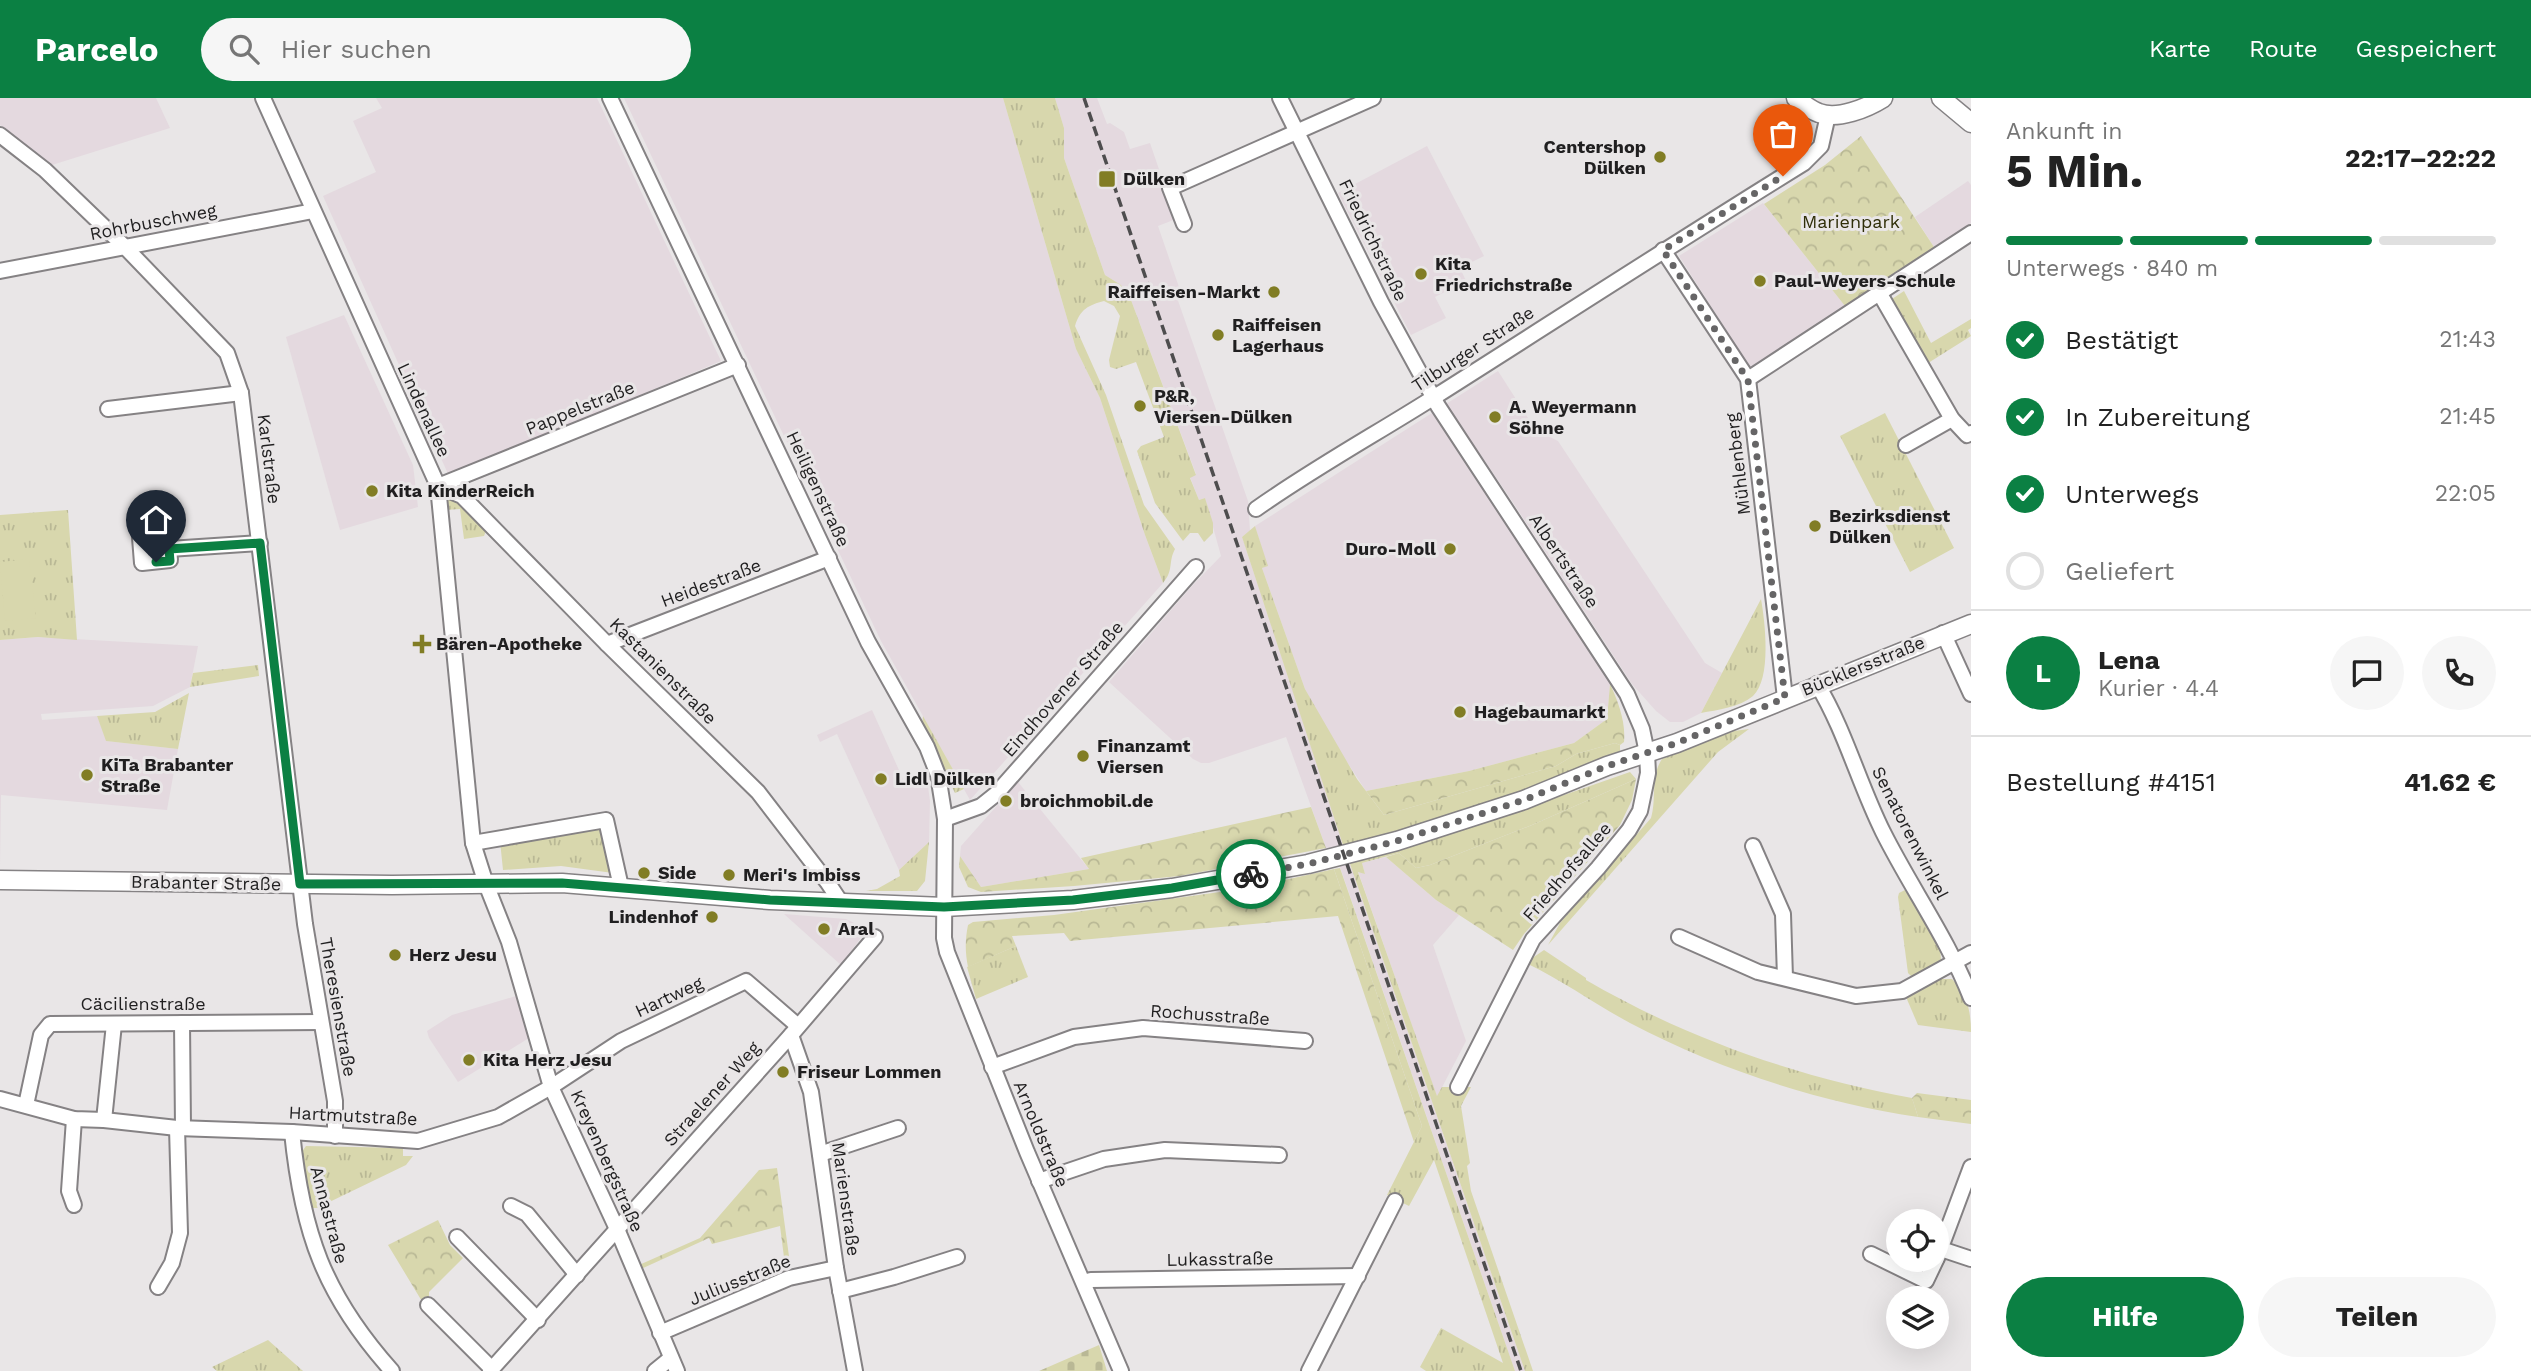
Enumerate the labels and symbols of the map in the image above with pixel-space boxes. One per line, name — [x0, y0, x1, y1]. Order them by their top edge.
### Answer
pin — [1753, 104, 1813, 176]
place label: Centershop Dülken — [1544, 136, 1646, 178]
marker: Centershop Dülken — [1652, 149, 1668, 165]
place label: Dülken — [1123, 168, 1185, 189]
marker: Dülken — [1097, 169, 1117, 189]
street label: Friedrichstraße — [1335, 175, 1412, 304]
street label: Rohrbuschweg — [88, 199, 218, 244]
park label: Marienpark — [1802, 211, 1900, 232]
place label: Kita Friedrichstraße — [1435, 253, 1572, 295]
marker: Kita Friedrichstraße — [1413, 266, 1429, 282]
place label: Paul-Weyers-Schule — [1774, 270, 1956, 291]
marker: Paul-Weyers-Schule — [1752, 273, 1768, 289]
place label: Raiffeisen-Markt — [1107, 281, 1260, 302]
marker: Raiffeisen-Markt — [1266, 284, 1282, 300]
street label: Tilburger Straße — [1408, 301, 1538, 396]
place label: Raiffeisen Lagerhaus — [1232, 314, 1324, 356]
marker: Raiffeisen Lagerhaus — [1210, 327, 1226, 343]
street label: Lindenallee — [393, 359, 455, 460]
street label: Pappelstraße — [522, 376, 637, 439]
place label: P&R, Viersen-Dülken — [1154, 385, 1292, 427]
place label: A. Weyermann Söhne — [1509, 396, 1637, 438]
marker: P&R, Viersen-Dülken — [1132, 398, 1148, 414]
marker: A. Weyermann Söhne — [1487, 409, 1503, 425]
street label: Mühlenberg — [1721, 411, 1754, 516]
street label: Karlstraße — [254, 413, 285, 505]
street label: Heiligenstraße — [782, 428, 854, 550]
place label: Kita KinderReich — [386, 480, 535, 501]
marker: Kita KinderReich — [364, 483, 380, 499]
pin — [126, 490, 186, 562]
place label: Bezirksdienst Dülken — [1829, 505, 1950, 547]
street label: Albertstraße — [1525, 510, 1604, 612]
marker: Bezirksdienst Dülken — [1807, 518, 1823, 534]
place label: Duro-Moll — [1345, 538, 1436, 559]
marker: Duro-Moll — [1442, 541, 1458, 557]
street label: Heidestraße — [658, 554, 764, 611]
street label: Kastanienstraße — [606, 613, 721, 728]
street label: Eindhovener Straße — [998, 617, 1127, 761]
street label: Bücklersstraße — [1798, 631, 1928, 700]
place label: Bären-Apotheke — [436, 633, 582, 654]
marker: Bären-Apotheke — [414, 636, 430, 652]
place label: Hagebaumarkt — [1474, 701, 1605, 722]
marker: Hagebaumarkt — [1452, 704, 1468, 720]
place label: Finanzamt Viersen — [1097, 735, 1191, 777]
marker: Finanzamt Viersen — [1075, 748, 1091, 764]
place label: KiTa Brabanter Straße — [101, 754, 234, 796]
street label: Senatorenwinkel — [1868, 763, 1953, 903]
marker: KiTa Brabanter Straße — [79, 767, 95, 783]
place label: Lidl Dülken — [895, 768, 995, 789]
marker: Lidl Dülken — [873, 771, 889, 787]
place label: broichmobil.de — [1020, 790, 1153, 811]
marker: broichmobil.de — [998, 793, 1014, 809]
street label: Friedhofsallee — [1518, 818, 1615, 925]
courier — [1216, 839, 1286, 909]
place label: Side — [658, 862, 697, 883]
place label: Meri's Imbiss — [743, 864, 861, 885]
marker: Side — [636, 865, 652, 881]
marker: Meri's Imbiss — [721, 867, 737, 883]
street label: Brabanter Straße — [131, 871, 281, 894]
place label: Lindenhof — [609, 906, 699, 927]
marker: Lindenhof — [704, 909, 720, 925]
place label: Aral — [838, 918, 874, 939]
marker: Aral — [816, 921, 832, 937]
street label: Theresienstraße — [316, 936, 361, 1078]
place label: Herz Jesu — [409, 944, 497, 965]
marker: Herz Jesu — [387, 947, 403, 963]
street label: Hartweg — [632, 972, 706, 1021]
street label: Cäcilienstraße — [80, 993, 206, 1014]
street label: Rochusstraße — [1149, 1000, 1271, 1029]
street label: Straelener Weg — [659, 1037, 764, 1150]
place label: Kita Herz Jesu — [483, 1049, 612, 1070]
marker: Kita Herz Jesu — [461, 1052, 477, 1068]
place label: Friseur Lommen — [797, 1061, 941, 1082]
marker: Friseur Lommen — [775, 1064, 791, 1080]
street label: Arnoldstraße — [1010, 1077, 1073, 1190]
street label: Kreyenbergstraße — [567, 1086, 648, 1235]
street label: Hartmutstraße — [288, 1102, 418, 1129]
street label: Marienstraße — [828, 1141, 865, 1257]
street label: Annastraße — [306, 1164, 353, 1266]
street label: Lukasstraße — [1166, 1247, 1274, 1270]
street label: Juliusstraße — [686, 1250, 794, 1309]

